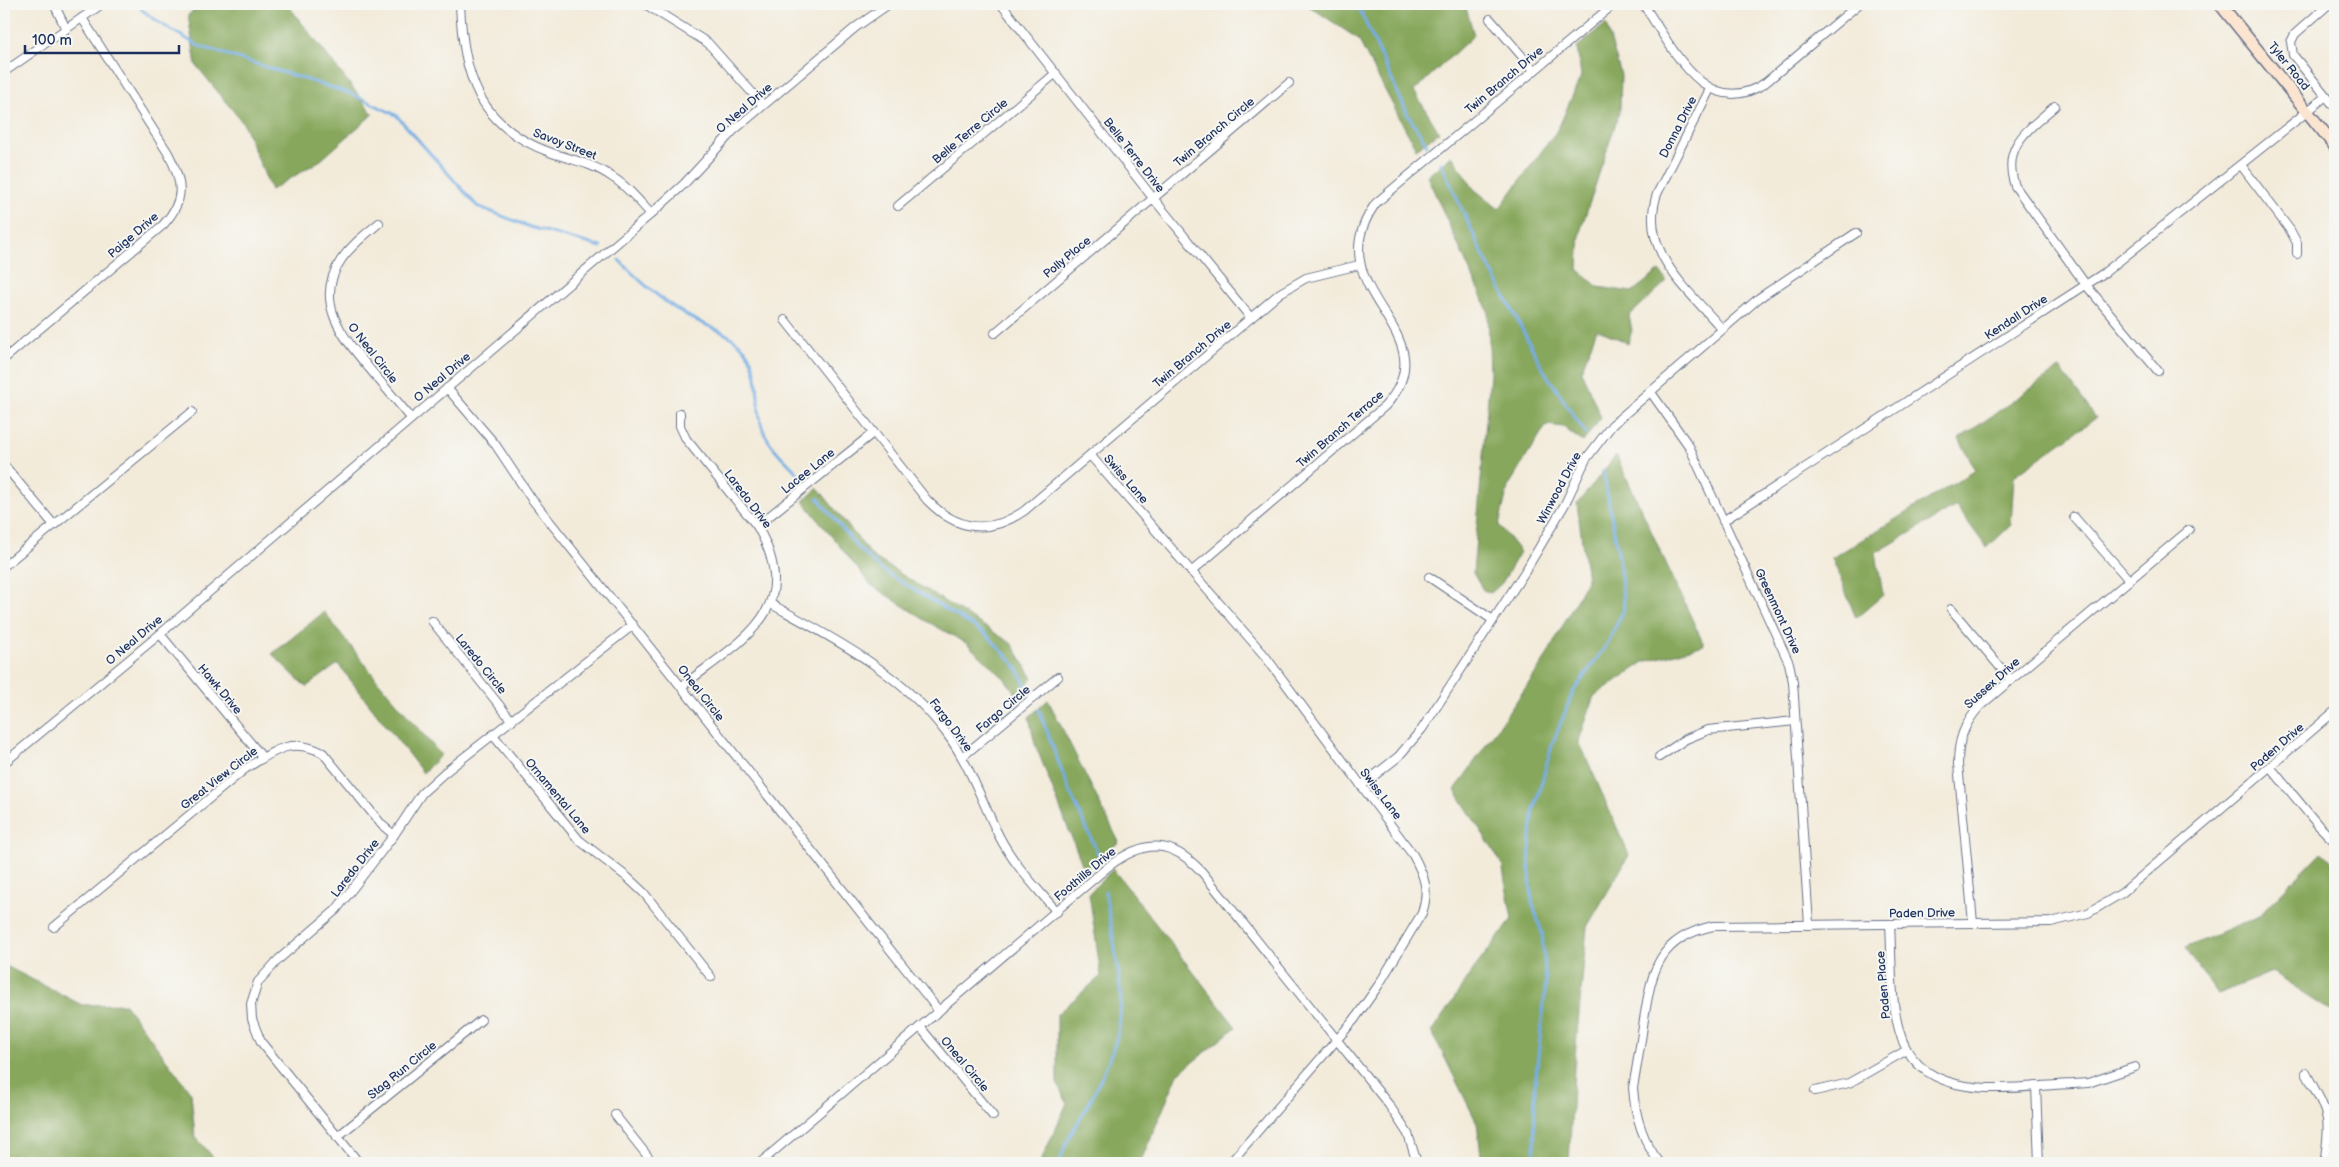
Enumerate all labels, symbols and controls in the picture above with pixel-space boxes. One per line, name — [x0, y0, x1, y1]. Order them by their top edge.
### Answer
scale bar — [25, 22, 179, 54]
text: 100 m — [32, 31, 72, 50]
street label: Tyler Road — [2265, 39, 2313, 94]
street label: Twin Branch Drive — [1462, 43, 1546, 117]
street label: O Neal Drive — [713, 80, 775, 137]
street label: Twin Branch Circle — [1171, 94, 1258, 170]
street label: Donna Drive — [1657, 94, 1700, 161]
street label: Belle Terre Circle — [930, 95, 1011, 167]
street label: Belle Terre Drive — [1100, 115, 1167, 196]
street label: Savoy Street — [531, 125, 599, 164]
street label: Paige Drive — [105, 209, 162, 261]
street label: Polly Place — [1040, 233, 1094, 282]
street label: Kendall Drive — [1982, 292, 2051, 343]
street label: Twin Branch Drive — [1150, 317, 1234, 391]
street label: O Neal Circle — [344, 320, 401, 387]
street label: O Neal Drive — [411, 349, 474, 405]
street label: Twin Branch Terrace — [1294, 387, 1387, 471]
street label: Lacee Lane — [779, 445, 838, 497]
street label: Winwood Drive — [1534, 449, 1585, 527]
street label: Swiss Lane — [1100, 452, 1151, 507]
street label: Laredo Drive — [721, 467, 775, 532]
street label: Greenmont Drive — [1751, 566, 1804, 656]
street label: O Neal Drive — [103, 612, 166, 668]
street label: Laredo Circle — [452, 631, 509, 697]
street label: Sussex Drive — [1961, 654, 2023, 712]
street label: Hawk Drive — [194, 661, 245, 717]
street label: Oneal Circle — [674, 662, 727, 724]
street label: Fargo Circle — [973, 682, 1034, 736]
street label: Fargo Drive — [926, 696, 976, 755]
street label: Paden Drive — [2247, 720, 2307, 775]
street label: Great View Circle — [178, 744, 261, 813]
street label: Ornamental Lane — [522, 755, 594, 837]
street label: Swiss Lane — [1356, 766, 1405, 823]
street label: Laredo Drive — [328, 836, 383, 900]
street label: Foothills Drive — [1051, 844, 1119, 905]
street label: Paden Drive — [1889, 905, 1955, 922]
street label: Paden Place — [1873, 950, 1894, 1020]
street label: Oneal Circle — [937, 1034, 992, 1095]
street label: Stag Run Circle — [365, 1038, 440, 1103]

